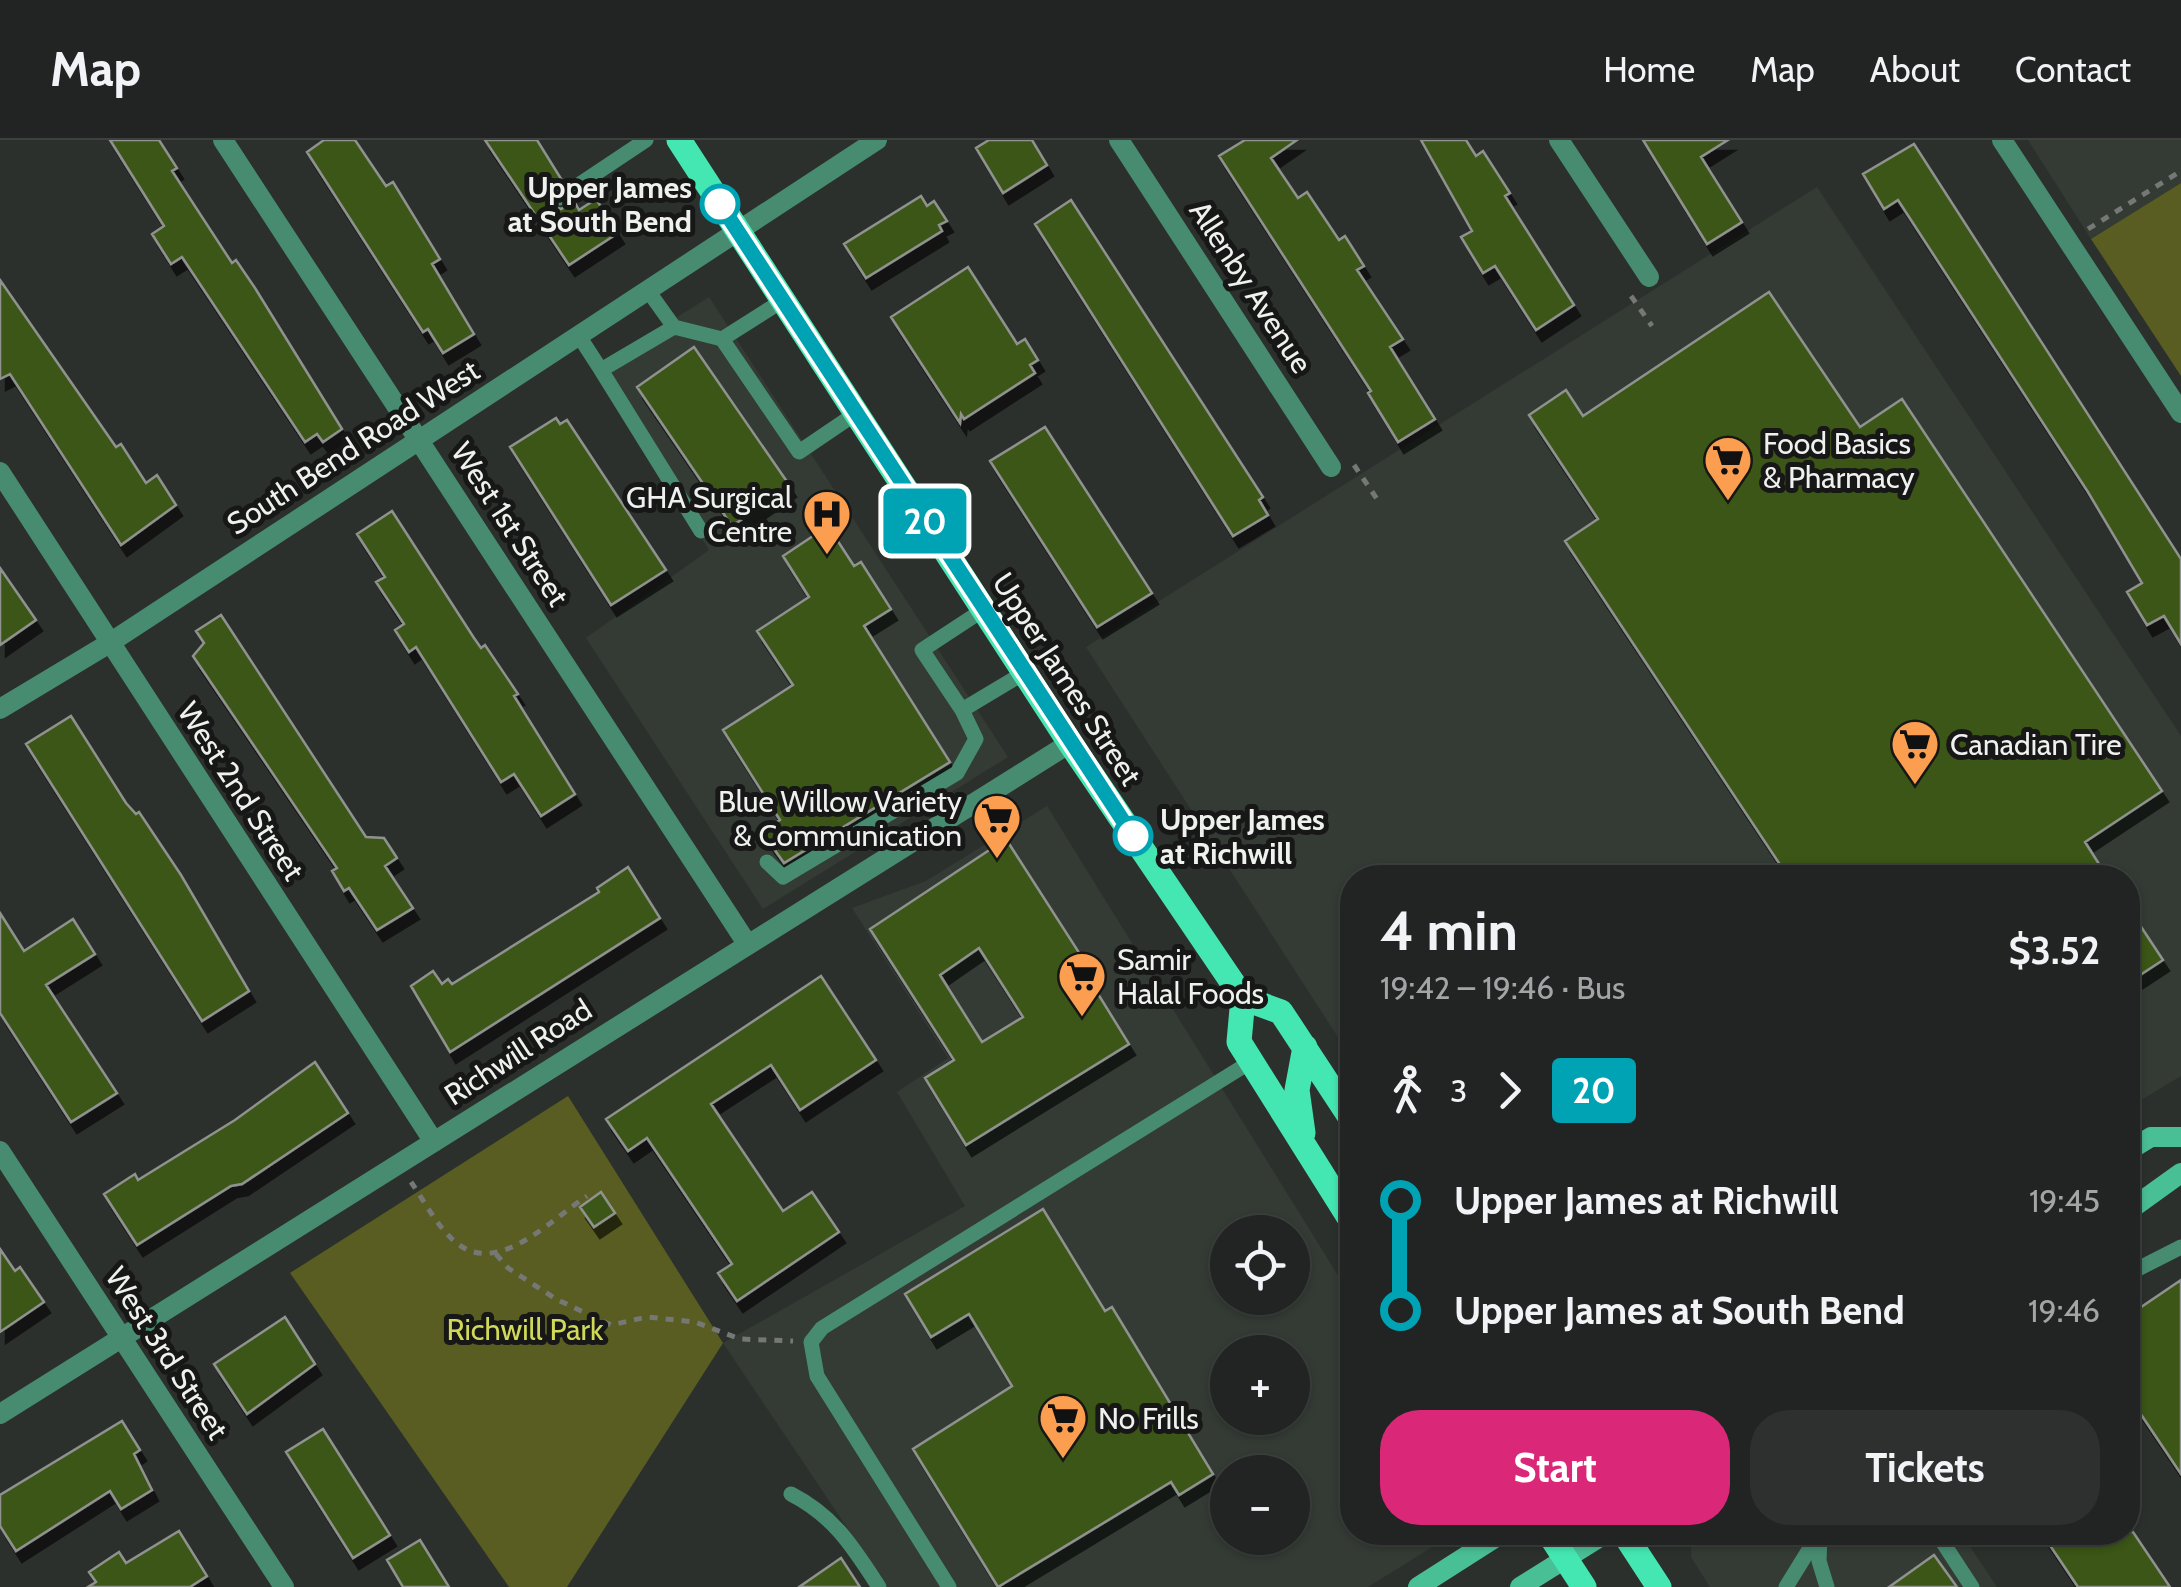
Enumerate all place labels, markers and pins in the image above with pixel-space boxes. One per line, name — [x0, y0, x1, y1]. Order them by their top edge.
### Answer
place label: Upper James at South Bend — [508, 169, 692, 240]
marker: Upper James at South Bend — [701, 185, 739, 223]
place label: Food Basics & Pharmacy — [1763, 425, 1915, 496]
supermarket icon: Food Basics & Pharmacy — [1702, 434, 1754, 502]
place label: GHA Surgical Centre — [626, 479, 792, 550]
hospital icon: GHA Surgical Centre — [801, 488, 853, 556]
supermarket icon: Canadian Tire — [1889, 718, 1941, 786]
place label: Canadian Tire — [1950, 726, 2122, 763]
place label: Blue Willow Variety & Communication — [718, 783, 962, 854]
supermarket icon: Blue Willow Variety & Communication — [971, 792, 1023, 860]
place label: Upper James at Richwill — [1160, 801, 1325, 872]
marker: Upper James at Richwill — [1114, 817, 1152, 855]
place label: Samir Halal Foods — [1117, 941, 1264, 1012]
supermarket icon: Samir Halal Foods — [1056, 950, 1108, 1018]
supermarket icon: No Frills — [1037, 1392, 1089, 1460]
place label: No Frills — [1098, 1400, 1199, 1437]

